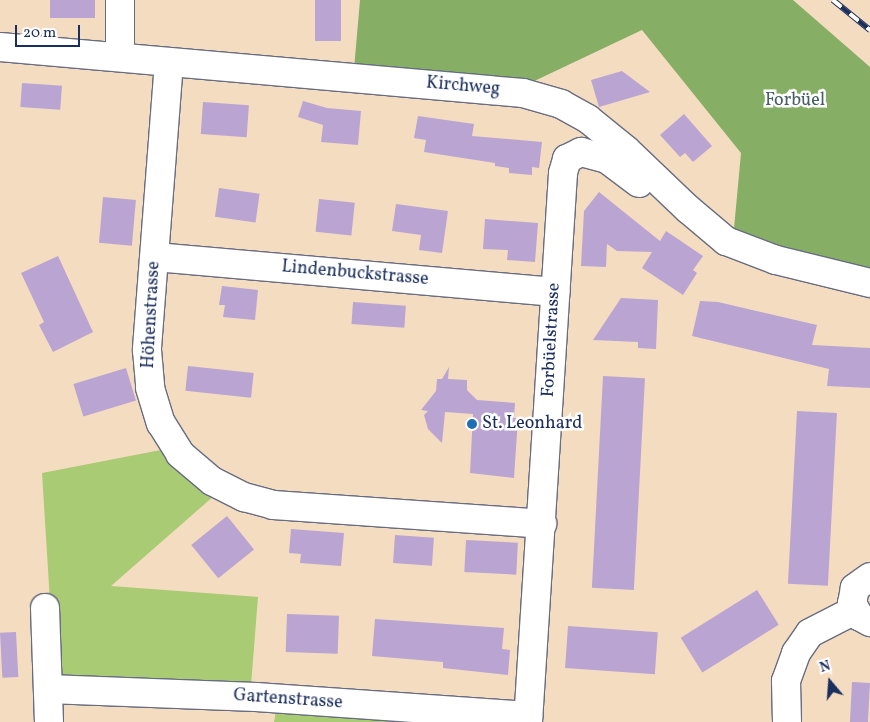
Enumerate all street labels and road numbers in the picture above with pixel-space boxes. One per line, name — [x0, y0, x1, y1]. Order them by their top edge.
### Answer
street label: Kirchweg — [425, 73, 501, 101]
street label: Lindenbuckstrasse — [281, 257, 429, 291]
street label: Höhenstrasse — [138, 261, 166, 369]
street label: Forbüelstrasse — [538, 282, 566, 398]
street label: Gartenstrasse — [233, 685, 343, 715]

